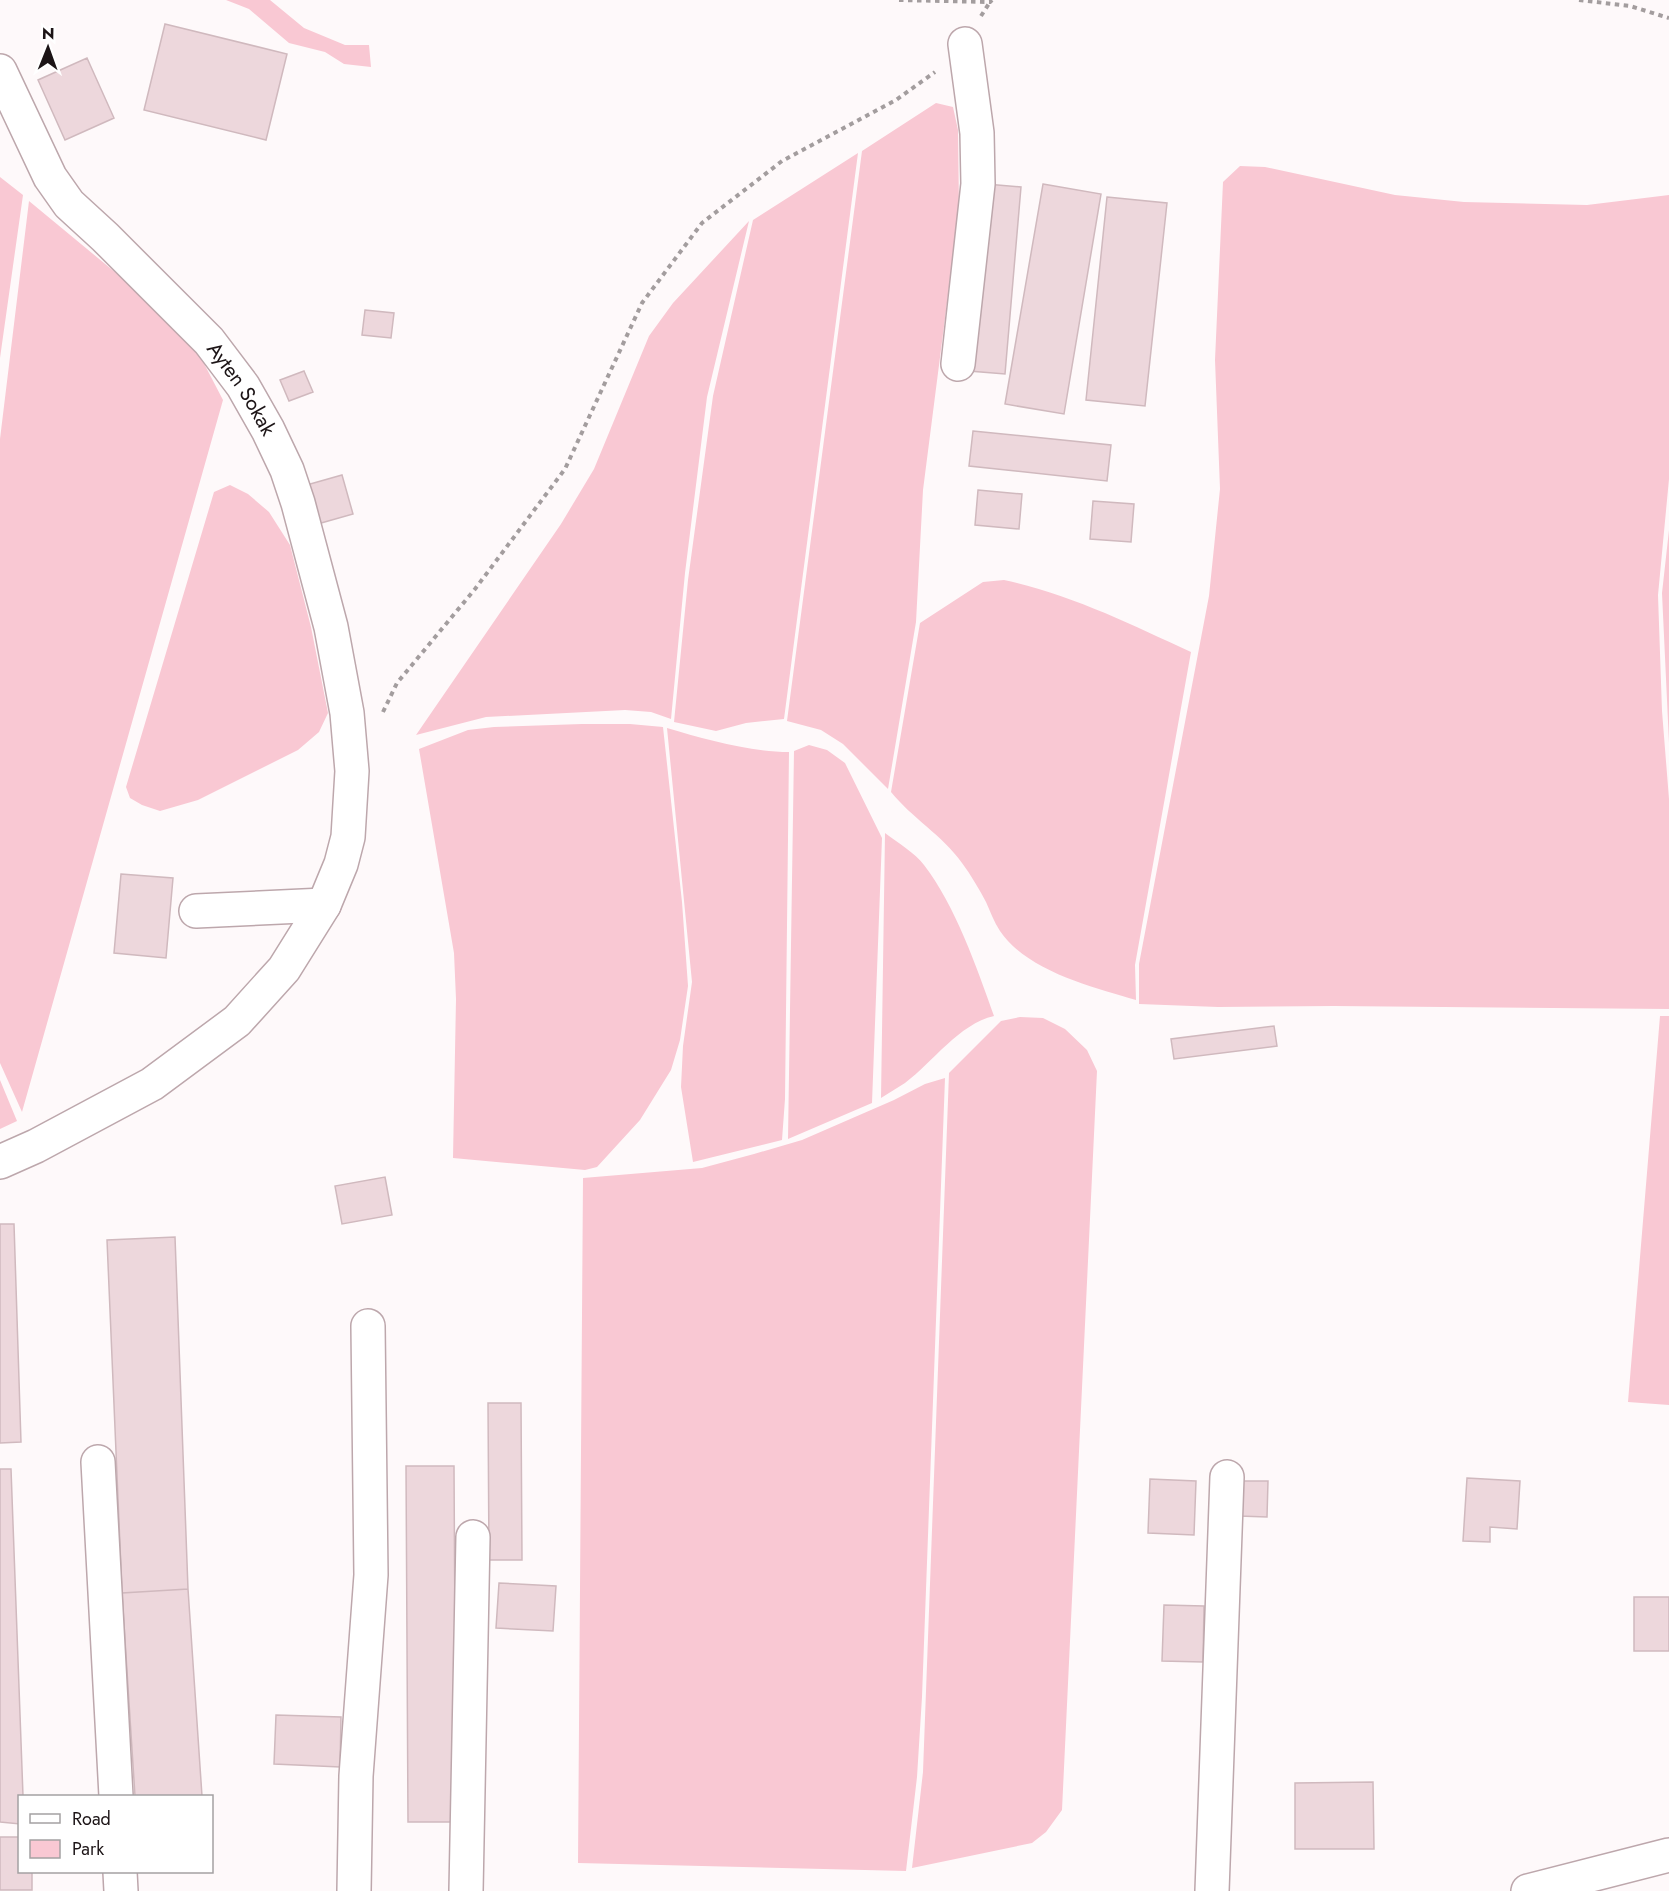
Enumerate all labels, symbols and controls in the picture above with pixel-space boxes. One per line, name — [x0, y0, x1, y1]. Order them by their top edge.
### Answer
north arrow — [18, 18, 78, 78]
text: N — [42, 22, 55, 45]
street label: Ayten Sokak — [200, 335, 284, 442]
legend — [18, 1795, 213, 1873]
text: Road — [72, 1806, 111, 1832]
text: Park — [72, 1836, 104, 1862]

